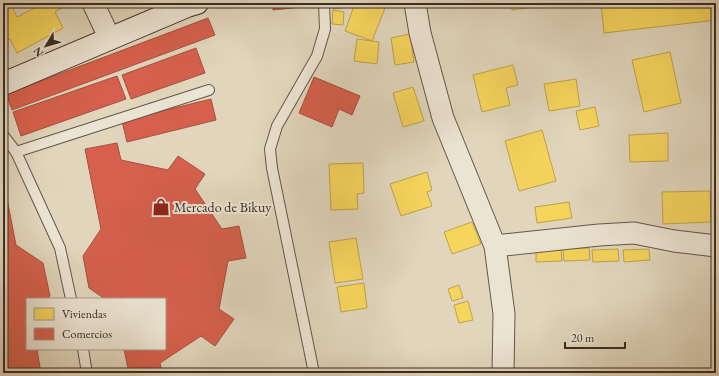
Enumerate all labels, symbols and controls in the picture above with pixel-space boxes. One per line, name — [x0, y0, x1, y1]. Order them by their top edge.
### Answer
north arrow — [26, 26, 66, 66]
text: N — [30, 44, 46, 60]
shop icon: Mercado de Bikuy — [151, 197, 171, 217]
place label: Mercado de Bikuy — [174, 198, 272, 216]
legend — [26, 298, 166, 350]
text: Viviendas — [62, 306, 107, 322]
scale bar — [565, 324, 625, 350]
text: Comercios — [62, 326, 112, 342]
text: 20 m — [571, 330, 595, 346]

